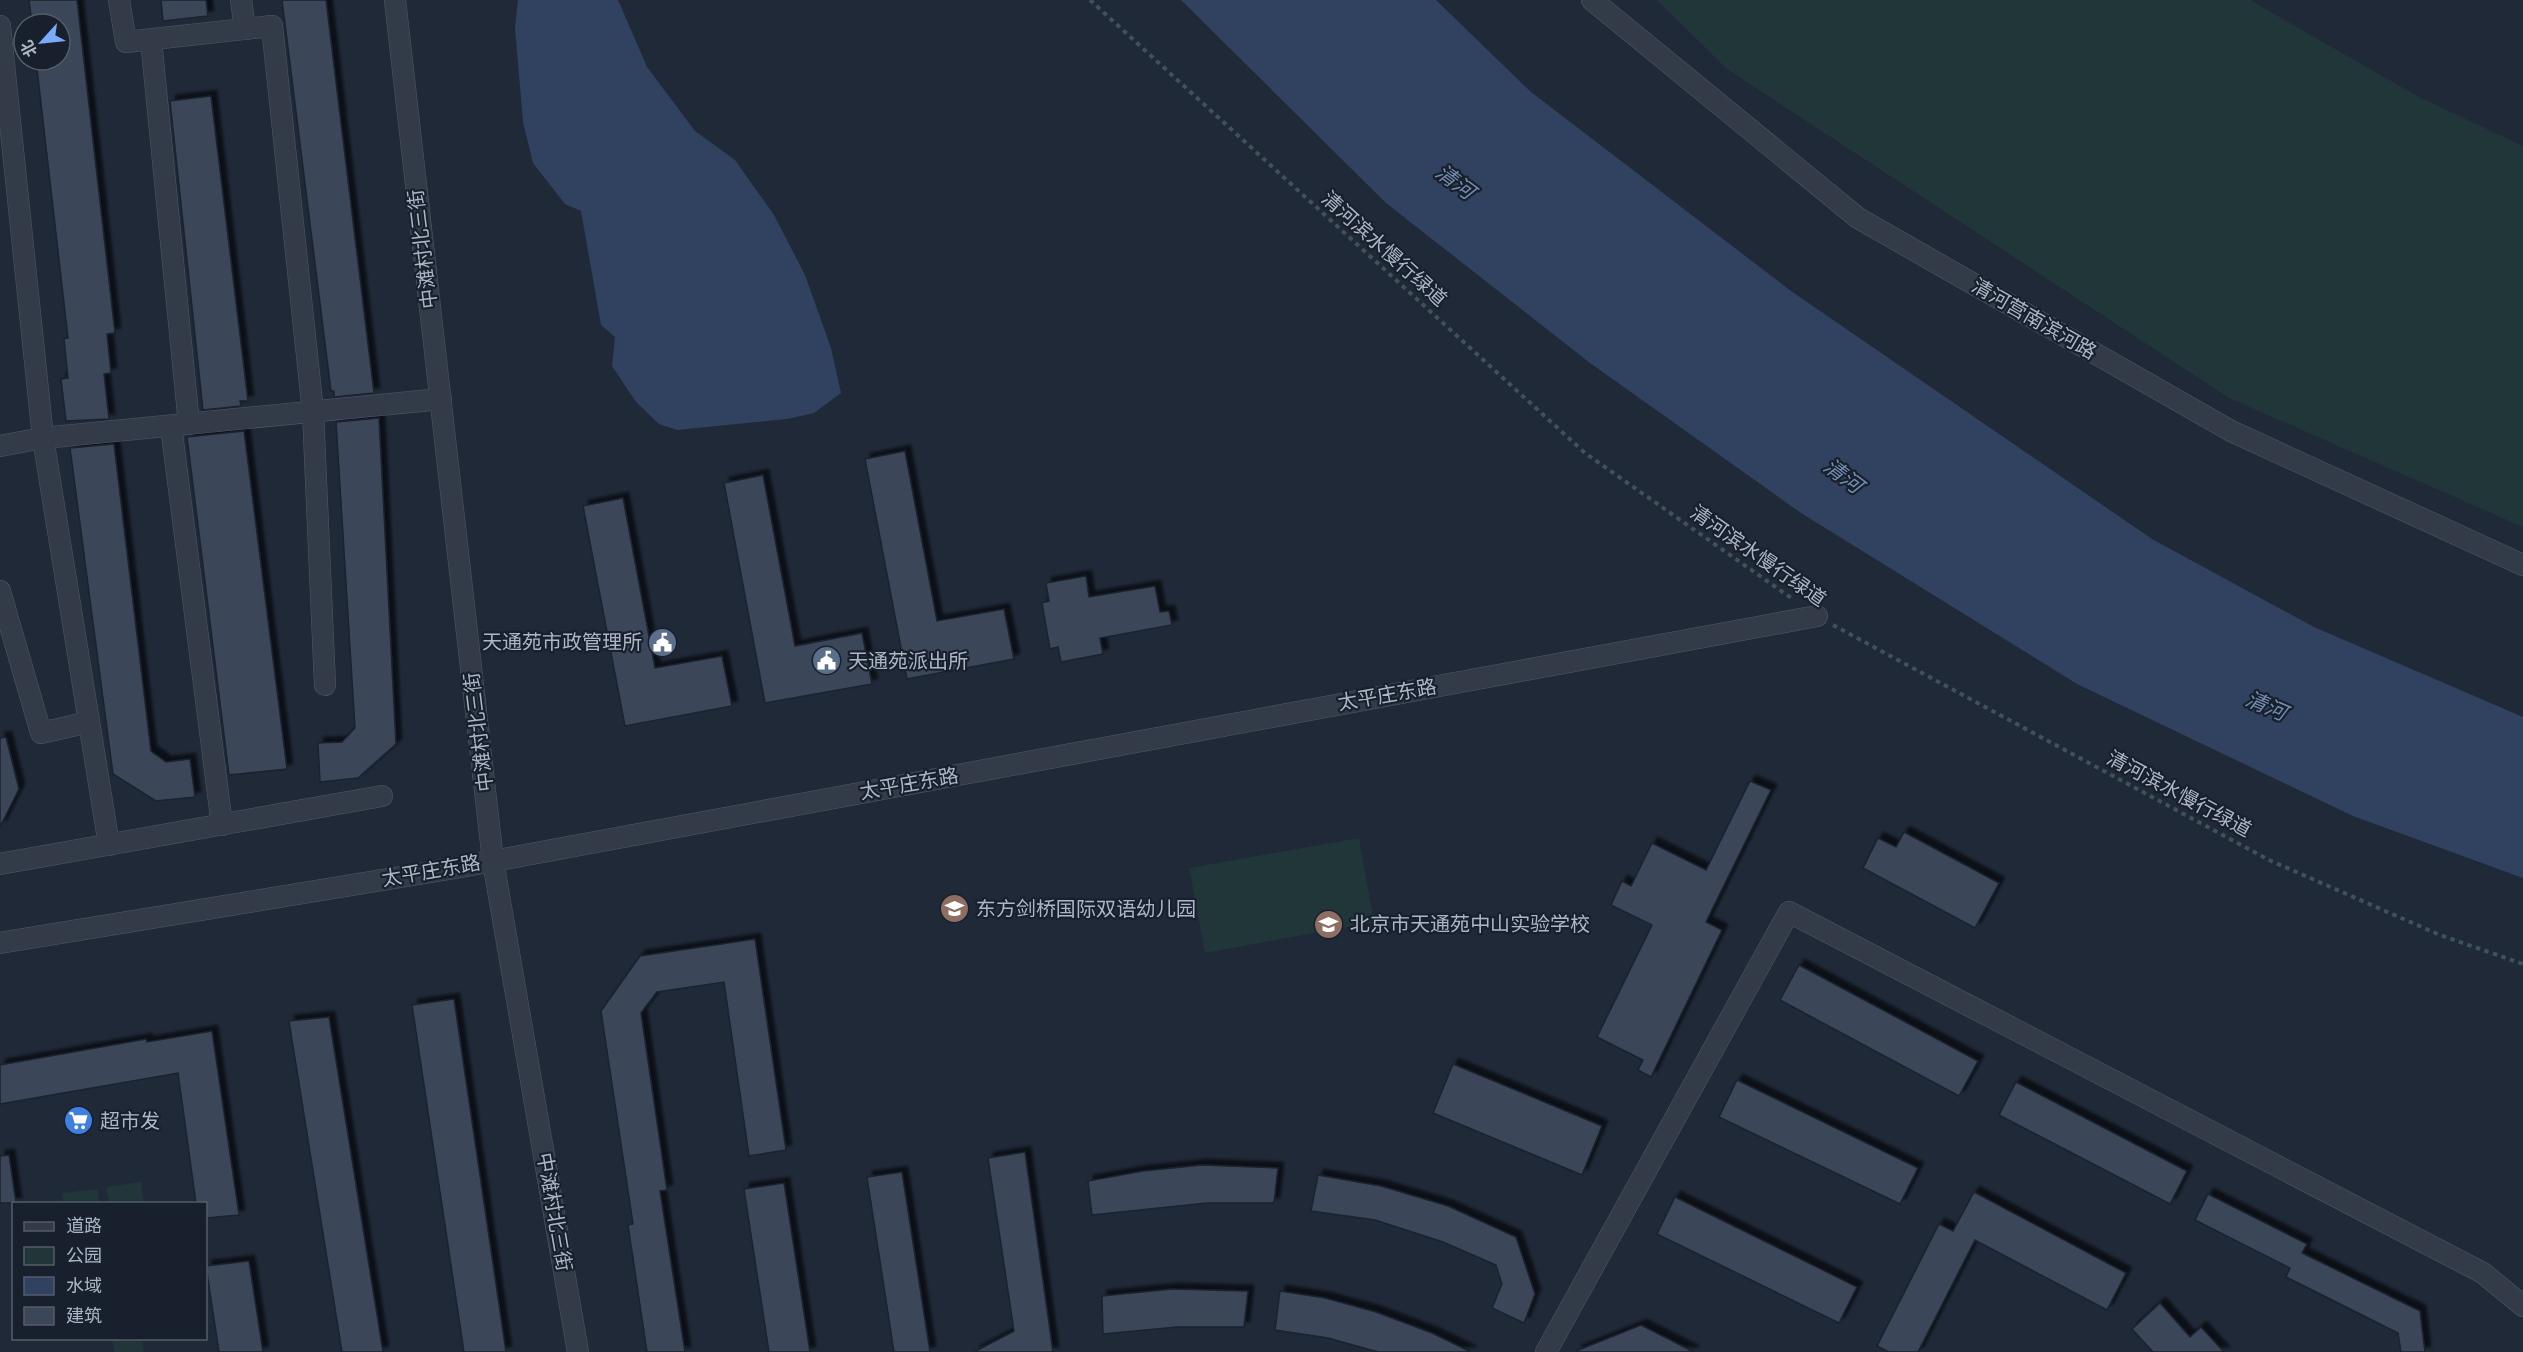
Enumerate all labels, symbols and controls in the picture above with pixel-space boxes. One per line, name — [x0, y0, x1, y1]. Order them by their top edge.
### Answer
north arrow — [12, 12, 72, 72]
text: 北 — [17, 37, 41, 60]
water label: 清河 — [1431, 160, 1482, 207]
street label: 清河滨水慢行绿道 — [1317, 187, 1451, 311]
street label: 中滩村北三街 — [404, 188, 442, 310]
street label: 清河营南滨河路 — [1968, 274, 2100, 364]
water label: 清河 — [1819, 454, 1870, 501]
street label: 清河滨水慢行绿道 — [1686, 501, 1830, 611]
public building icon: 天通苑市政管理所 — [647, 626, 679, 658]
place label: 天通苑市政管理所 — [482, 631, 642, 654]
public building icon: 天通苑派出所 — [811, 645, 843, 677]
place label: 天通苑派出所 — [848, 650, 968, 673]
street label: 中滩村北三街 — [460, 671, 498, 793]
street label: 太平庄东路 — [1336, 675, 1438, 715]
water label: 清河 — [2242, 687, 2294, 727]
street label: 清河滨水慢行绿道 — [2103, 746, 2255, 842]
street label: 太平庄东路 — [858, 764, 960, 804]
street label: 太平庄东路 — [380, 851, 482, 891]
school or university icon: 东方剑桥国际双语幼儿园 — [939, 893, 971, 925]
place label: 东方剑桥国际双语幼儿园 — [976, 898, 1196, 921]
school or university icon: 北京市天通苑中山实验学校 — [1313, 908, 1345, 940]
place label: 北京市天通苑中山实验学校 — [1350, 913, 1590, 936]
supermarket icon: 超市发 — [63, 1105, 95, 1137]
place label: 超市发 — [100, 1110, 160, 1133]
street label: 中滩村北三街 — [532, 1151, 576, 1273]
legend — [12, 1202, 207, 1340]
text: 道路 — [66, 1215, 102, 1237]
text: 公园 — [66, 1245, 102, 1267]
text: 水域 — [66, 1275, 102, 1297]
text: 建筑 — [66, 1305, 102, 1327]

